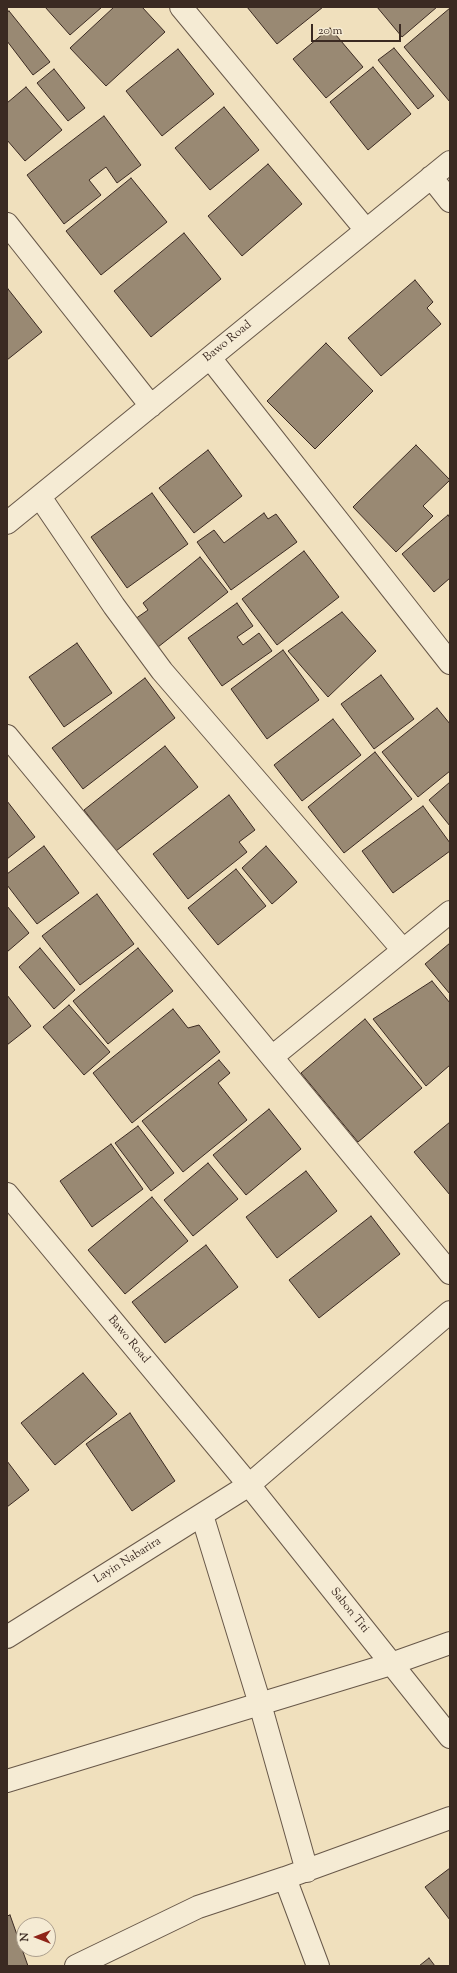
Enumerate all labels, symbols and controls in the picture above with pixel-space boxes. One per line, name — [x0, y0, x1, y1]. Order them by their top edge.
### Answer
scale bar — [313, 16, 403, 42]
text: 20 m — [318, 22, 342, 40]
street label: Bawo Road — [201, 318, 255, 366]
street label: Bawo Road — [104, 1313, 152, 1367]
street label: Layin Nabarira — [92, 1535, 164, 1587]
street label: Sabon Titi — [326, 1585, 372, 1637]
north arrow — [16, 1917, 56, 1957]
text: N — [17, 1933, 33, 1941]

